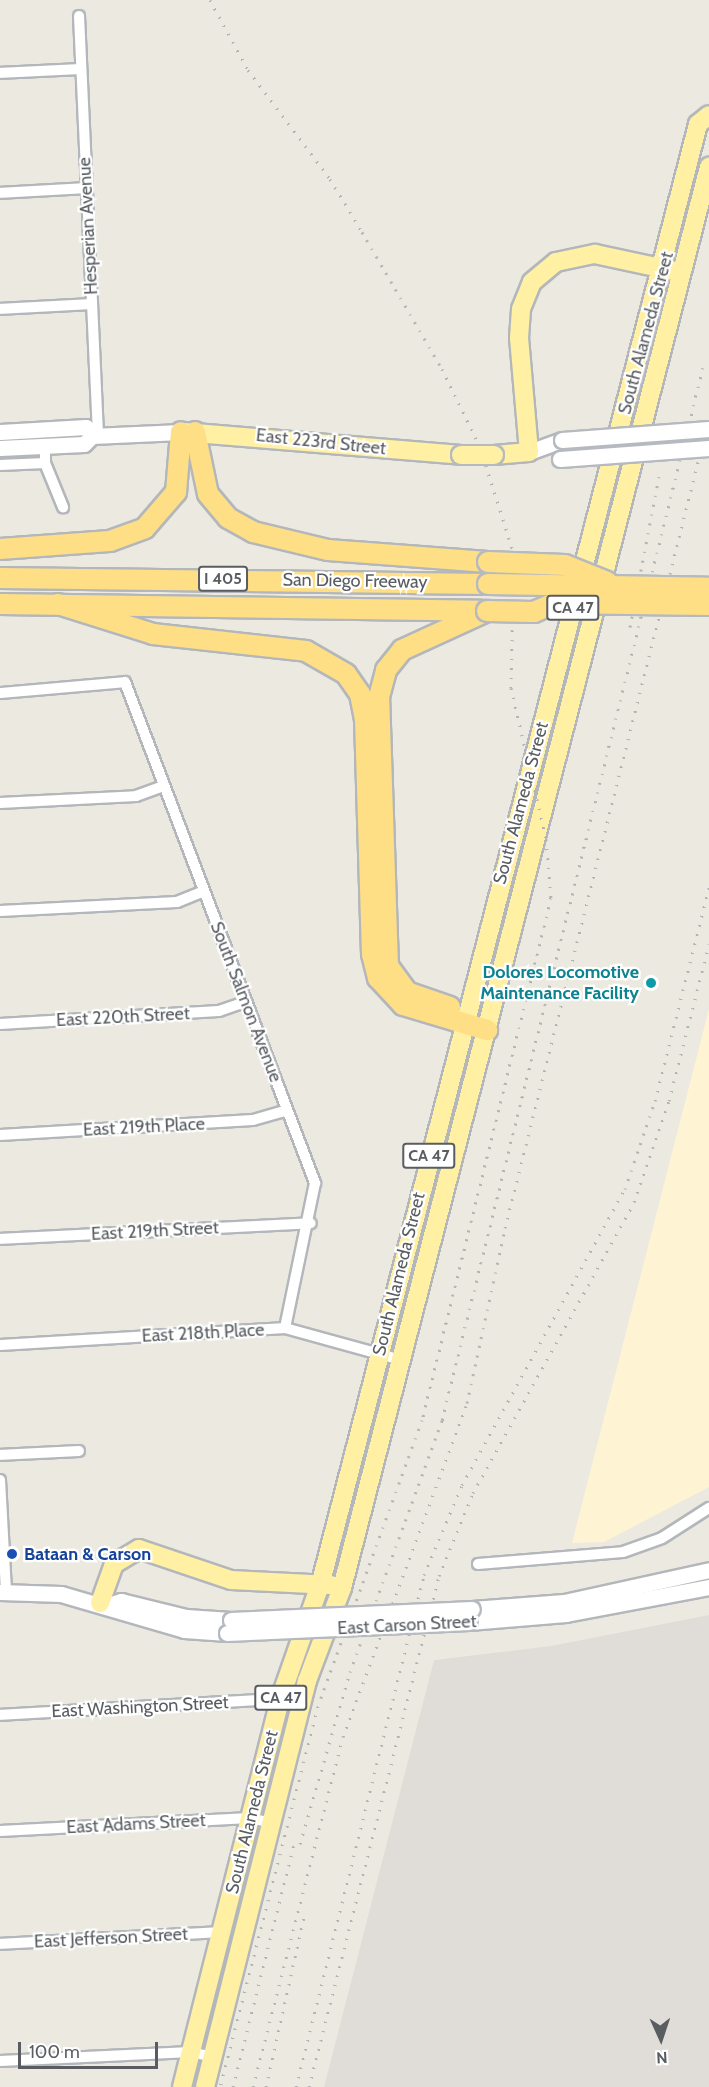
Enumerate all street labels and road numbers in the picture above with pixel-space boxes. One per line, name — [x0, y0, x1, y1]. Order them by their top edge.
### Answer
street label: Hesperian Avenue — [74, 157, 102, 295]
street label: South Alameda Street — [614, 249, 678, 417]
street label: East 223rd Street — [255, 424, 387, 460]
road number: I 405 — [198, 566, 248, 592]
street label: San Diego Freeway — [282, 569, 428, 593]
road number: CA 47 — [546, 595, 600, 621]
street label: South Alameda Street — [489, 719, 553, 887]
street label: South Salmon Avenue — [205, 919, 287, 1085]
street label: East 220th Street — [56, 1003, 190, 1031]
street label: East 219th Place — [83, 1113, 205, 1141]
road number: CA 47 — [402, 1143, 456, 1169]
street label: South Alameda Street — [368, 1190, 430, 1358]
street label: East 219th Street — [91, 1217, 219, 1245]
street label: East 218th Place — [141, 1319, 265, 1347]
street label: East Carson Street — [337, 1611, 477, 1639]
road number: CA 47 — [254, 1685, 308, 1711]
street label: East Washington Street — [51, 1692, 229, 1722]
street label: South Alameda Street — [221, 1728, 283, 1896]
street label: East Adams Street — [66, 1810, 206, 1838]
street label: East Jefferson Street — [33, 1923, 189, 1953]

